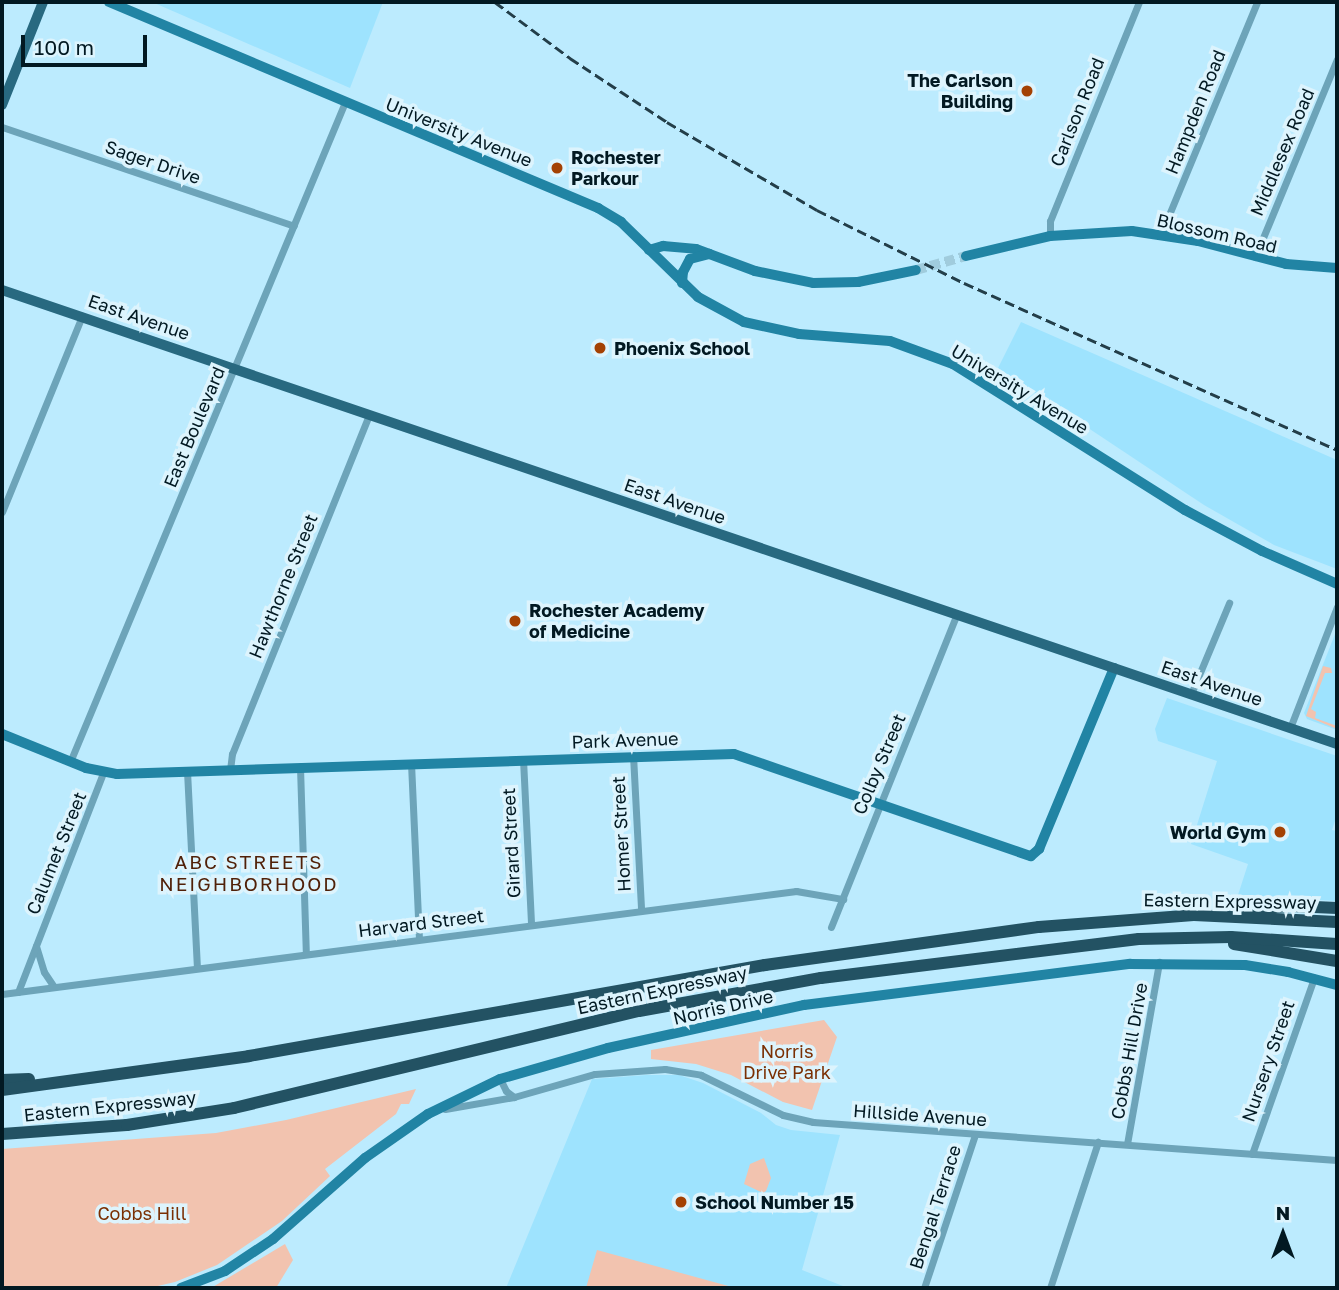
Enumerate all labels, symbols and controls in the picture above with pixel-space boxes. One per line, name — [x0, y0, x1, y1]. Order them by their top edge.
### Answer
scale bar — [24, 21, 150, 65]
text: 100 m — [34, 34, 94, 60]
street label: Hampden Road — [1160, 47, 1230, 177]
street label: Carlson Road — [1045, 55, 1109, 169]
place label: The Carlson Building — [907, 70, 1013, 112]
marker: The Carlson Building — [1019, 83, 1035, 99]
street label: Middlesex Road — [1245, 85, 1319, 219]
street label: University Avenue — [383, 93, 535, 171]
street label: Sager Drive — [103, 136, 203, 188]
place label: Rochester Parkour — [571, 147, 661, 190]
marker: Rochester Parkour — [549, 160, 565, 176]
street label: Blossom Road — [1155, 209, 1279, 257]
street label: East Avenue — [85, 290, 193, 344]
place label: Phoenix School — [614, 337, 750, 359]
marker: Phoenix School — [592, 340, 608, 356]
street label: University Avenue — [947, 340, 1093, 438]
street label: East Boulevard — [159, 363, 229, 491]
street label: East Avenue — [621, 474, 729, 528]
street label: Hawthorne Street — [244, 511, 322, 661]
place label: Rochester Academy of Medicine — [529, 600, 705, 642]
marker: Rochester Academy of Medicine — [507, 613, 523, 629]
street label: East Avenue — [1158, 656, 1266, 710]
street label: Colby Street — [848, 710, 910, 818]
street label: Park Avenue — [571, 727, 679, 753]
street label: Homer Street — [607, 776, 635, 892]
street label: Girard Street — [497, 787, 525, 899]
street label: Calumet Street — [22, 788, 90, 918]
place label: World Gym — [1170, 821, 1266, 843]
marker: World Gym — [1272, 824, 1288, 840]
district label: ABC STREETS NEIGHBORHOOD — [161, 851, 337, 895]
street label: Eastern Expressway — [1143, 889, 1317, 913]
street label: Harvard Street — [357, 905, 485, 941]
street label: Eastern Expressway — [575, 961, 749, 1019]
street label: Cobbs Hill Drive — [1106, 981, 1152, 1121]
street label: Norris Drive — [671, 985, 775, 1029]
street label: Nursery Street — [1237, 997, 1299, 1125]
park label: Norris Drive Park — [743, 1041, 831, 1084]
street label: Eastern Expressway — [23, 1086, 197, 1126]
street label: Hillside Avenue — [852, 1100, 988, 1130]
street label: Bengal Terrace — [905, 1142, 965, 1272]
place label: School Number 15 — [695, 1191, 854, 1213]
marker: School Number 15 — [673, 1194, 689, 1210]
north arrow — [1248, 1199, 1318, 1269]
text: N — [1276, 1201, 1290, 1224]
park label: Cobbs Hill — [97, 1202, 187, 1224]

